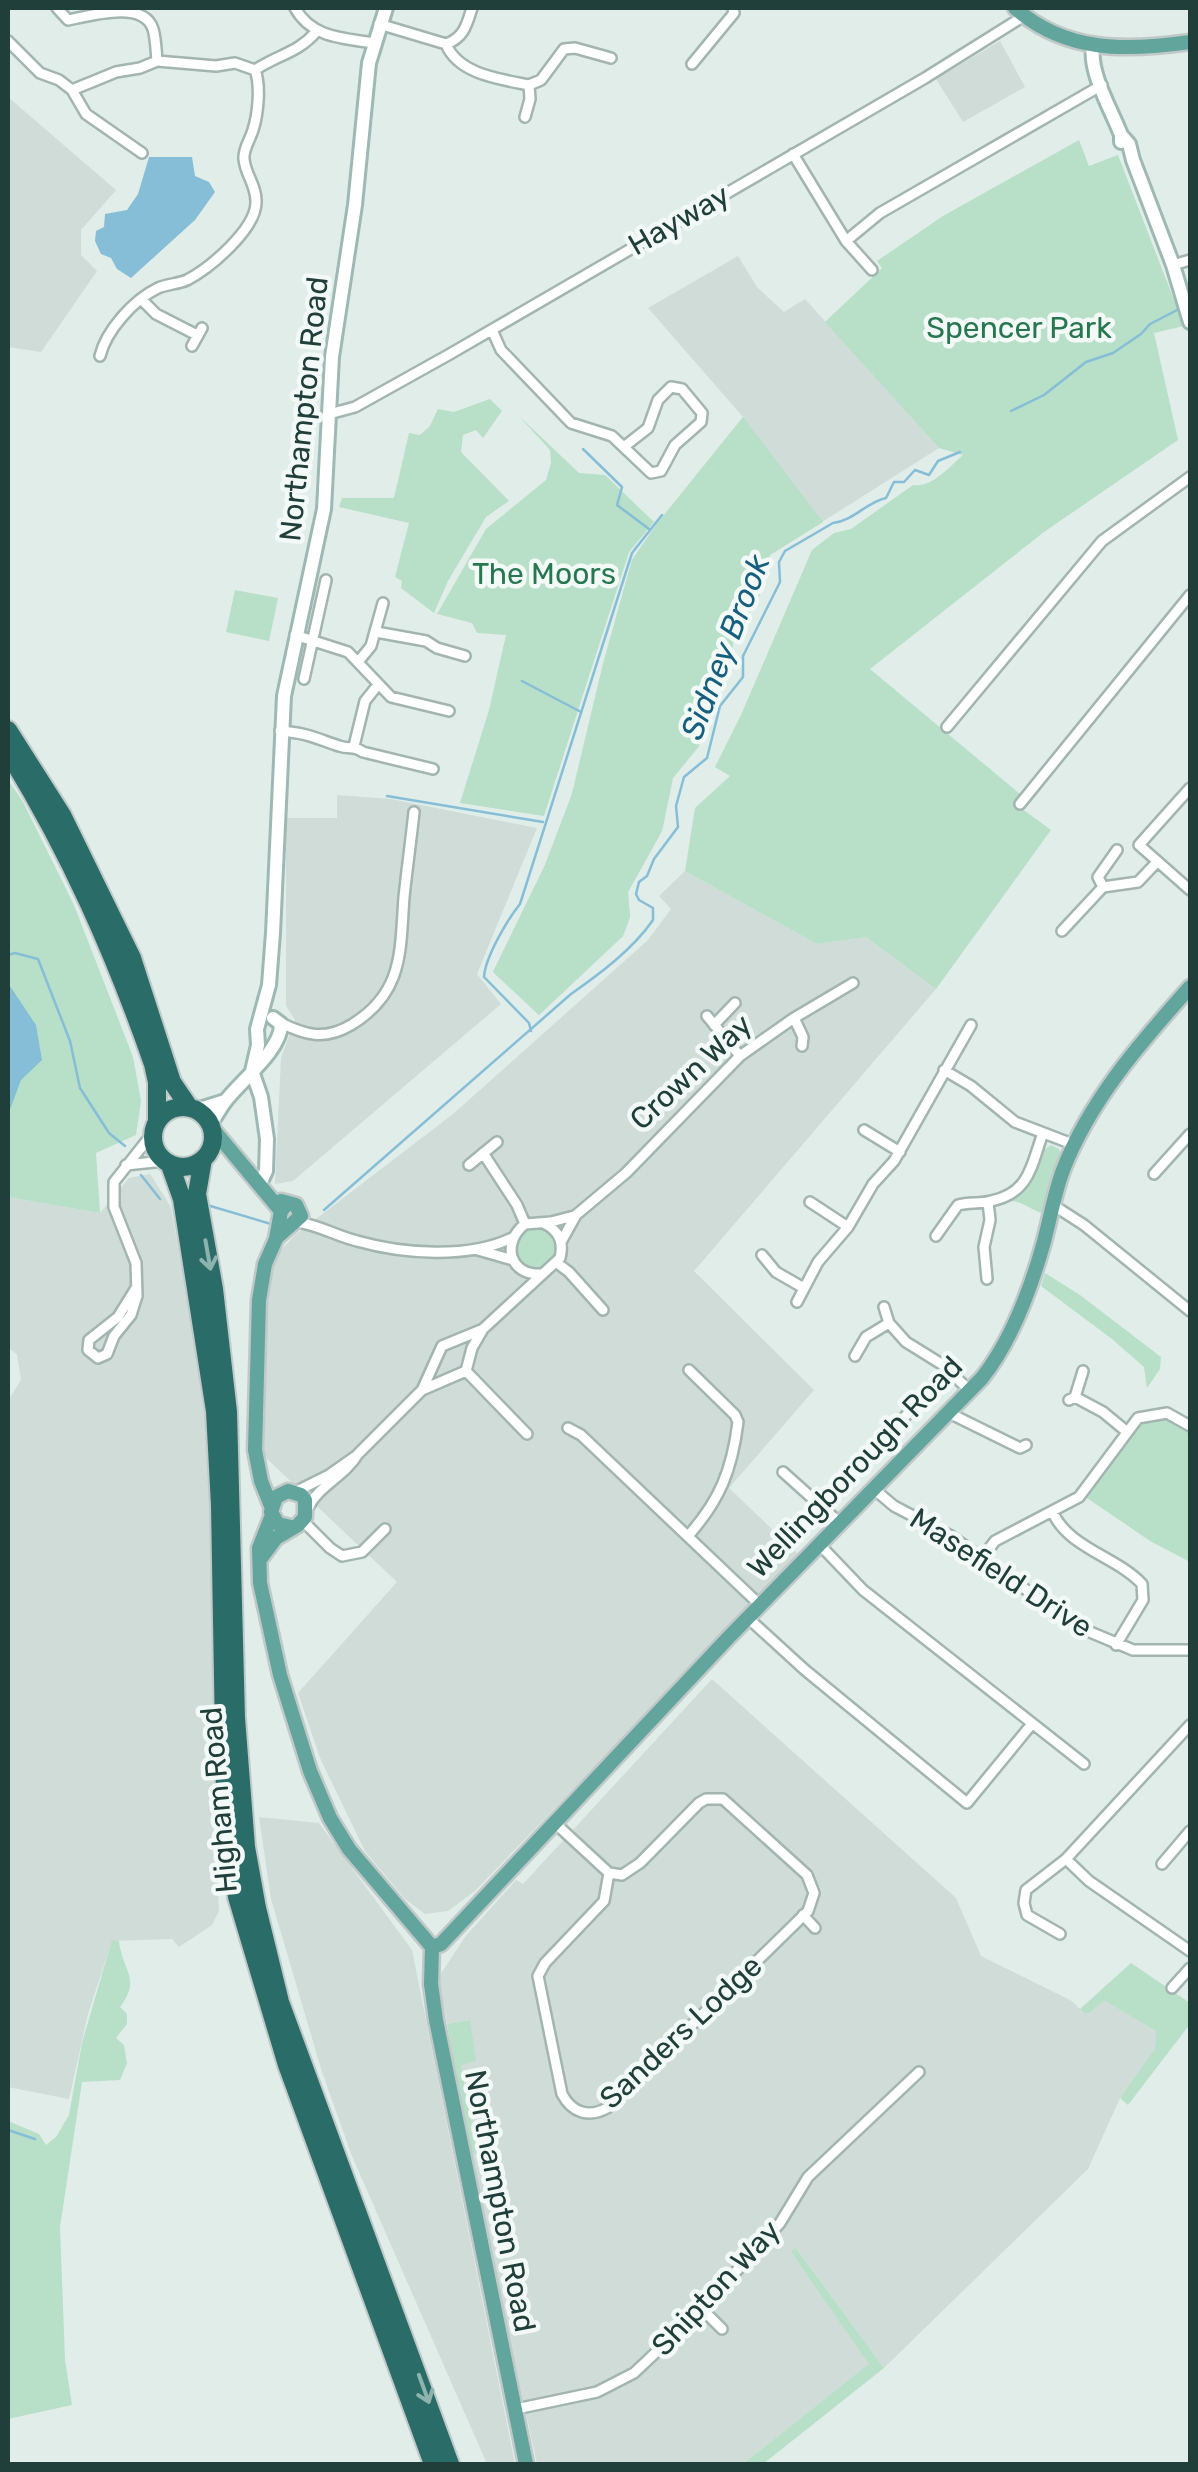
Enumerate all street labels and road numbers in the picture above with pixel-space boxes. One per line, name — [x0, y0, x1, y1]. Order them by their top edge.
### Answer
street label: Hayway — [622, 177, 736, 263]
street label: Northampton Road — [272, 275, 336, 543]
street label: Crown Way — [623, 1007, 759, 1137]
street label: Wellingborough Road — [740, 1349, 970, 1585]
street label: Masefield Drive — [903, 1501, 1099, 1645]
street label: Higham Road — [193, 1706, 245, 1894]
street label: Sanders Lodge — [592, 1948, 770, 2116]
street label: Northampton Road — [457, 2067, 543, 2335]
street label: Shipton Way — [644, 2213, 788, 2363]

